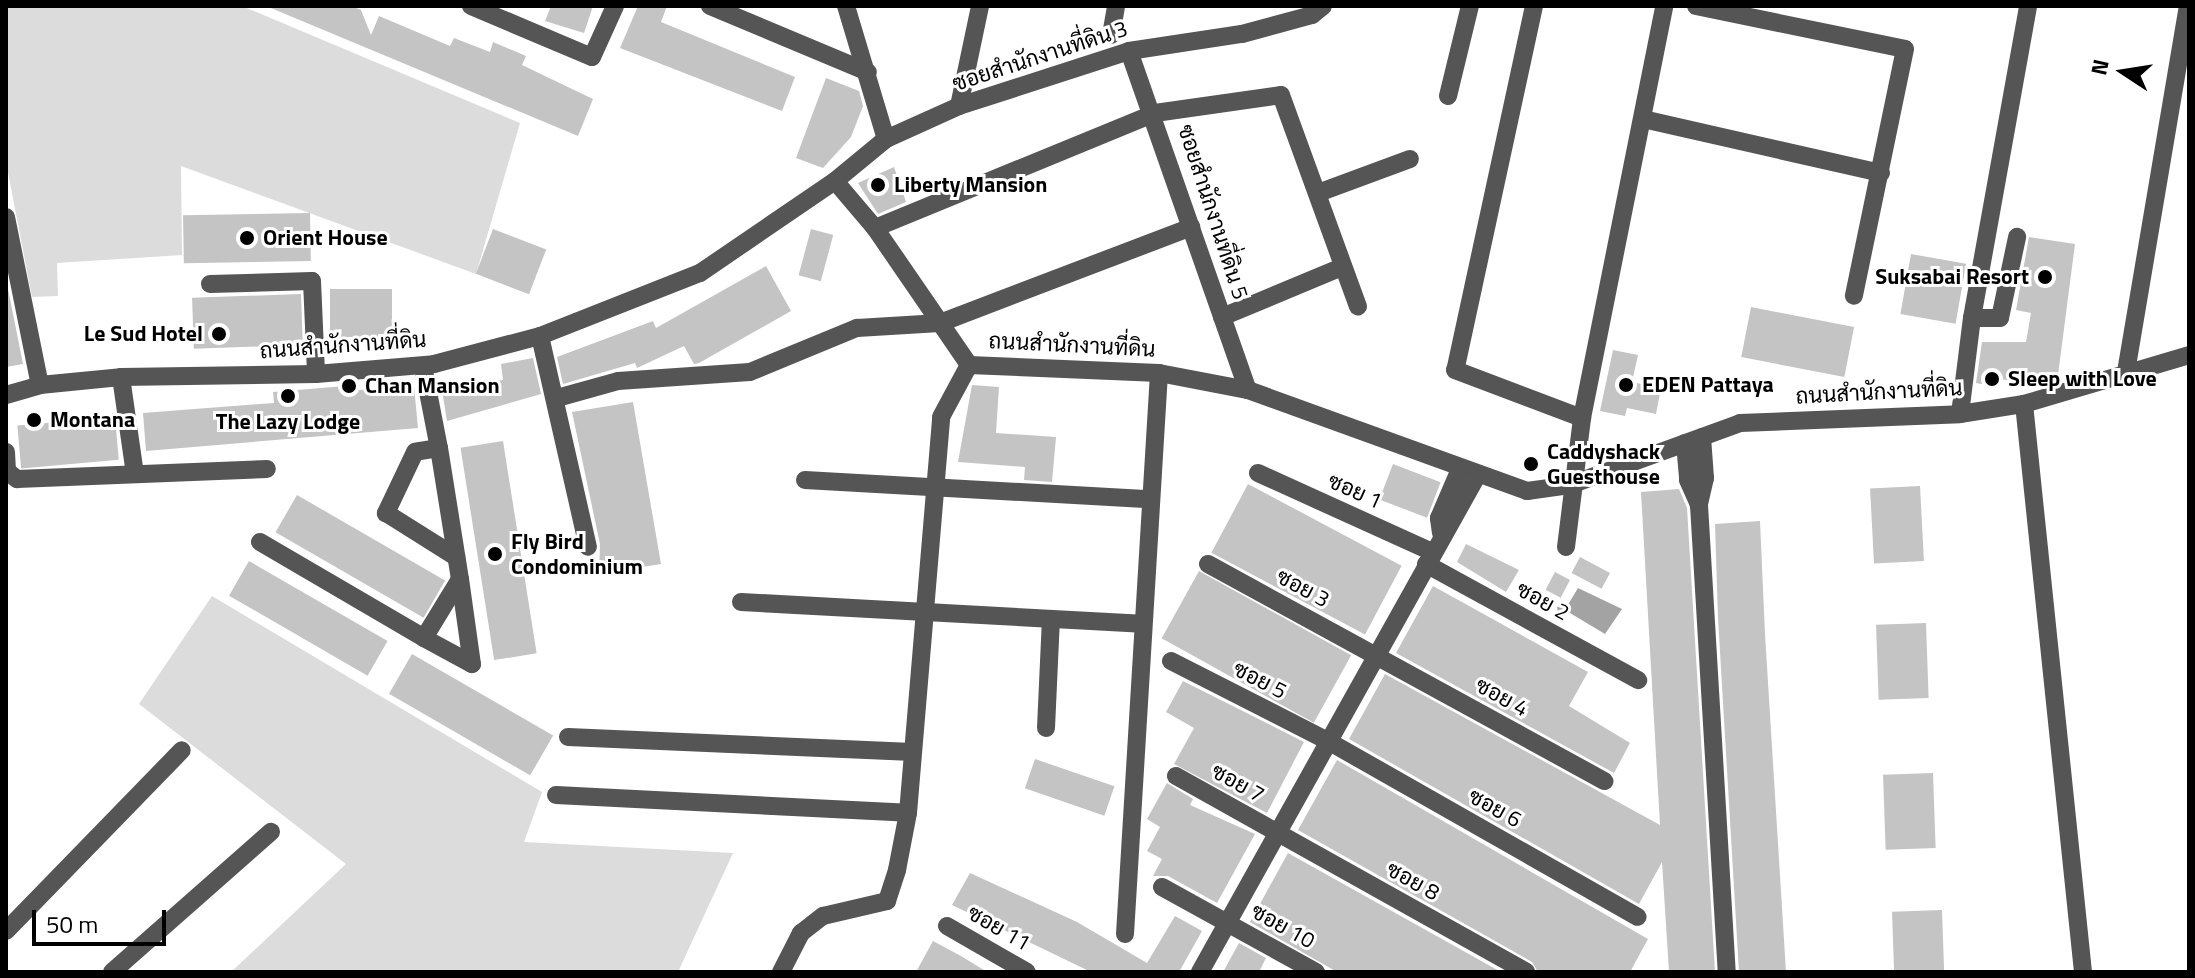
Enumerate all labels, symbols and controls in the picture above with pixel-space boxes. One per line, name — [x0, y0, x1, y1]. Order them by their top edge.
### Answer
street label: ซอยสำนักงานที่ดิน 3 — [949, 15, 1131, 97]
north arrow — [2083, 32, 2163, 112]
text: N — [2081, 56, 2118, 78]
street label: ซอยสำนักงานที่ดิน 5 — [1172, 121, 1254, 303]
place label: Liberty Mansion — [894, 172, 1047, 198]
marker: Liberty Mansion — [869, 176, 887, 194]
place label: Orient House — [263, 225, 388, 251]
marker: Orient House — [238, 229, 256, 247]
place label: Suksabai Resort — [1875, 264, 2029, 290]
marker: Suksabai Resort — [2036, 268, 2054, 286]
place label: Le Sud Hotel — [84, 321, 203, 347]
marker: Le Sud Hotel — [210, 325, 228, 343]
street label: ถนนสำนักงานที่ดิน — [259, 326, 427, 364]
street label: ถนนสำนักงานที่ดิน — [988, 327, 1156, 363]
place label: Sleep with Love — [2008, 366, 2157, 392]
marker: Sleep with Love — [1983, 370, 2001, 388]
place label: EDEN Pattaya — [1642, 372, 1774, 398]
place label: Chan Mansion — [365, 373, 500, 399]
street label: ถนนสำนักงานที่ดิน — [1795, 374, 1963, 410]
marker: EDEN Pattaya — [1617, 376, 1635, 394]
marker: Chan Mansion — [340, 377, 358, 395]
marker: The Lazy Lodge — [279, 387, 297, 405]
place label: Montana — [50, 407, 135, 433]
place label: The Lazy Lodge — [216, 409, 360, 435]
marker: Montana — [25, 411, 43, 429]
place label: Caddyshack Guesthouse — [1547, 438, 1660, 490]
marker: Caddyshack Guesthouse — [1522, 455, 1540, 473]
street label: ซอย 1 — [1324, 468, 1386, 514]
place label: Fly Bird Condominium — [511, 528, 643, 580]
marker: Fly Bird Condominium — [486, 545, 504, 563]
street label: ซอย 3 — [1272, 563, 1334, 613]
street label: ซอย 2 — [1512, 576, 1574, 626]
street label: ซอย 5 — [1229, 655, 1291, 705]
street label: ซอย 4 — [1471, 672, 1533, 722]
street label: ซอย 7 — [1207, 758, 1269, 808]
street label: ซอย 6 — [1464, 783, 1526, 833]
street label: ซอย 8 — [1382, 856, 1444, 906]
scale bar — [36, 894, 170, 944]
street label: ซอย 10 — [1247, 898, 1319, 954]
street label: ซอย 11 — [963, 899, 1035, 957]
text: 50 m — [46, 906, 98, 942]

